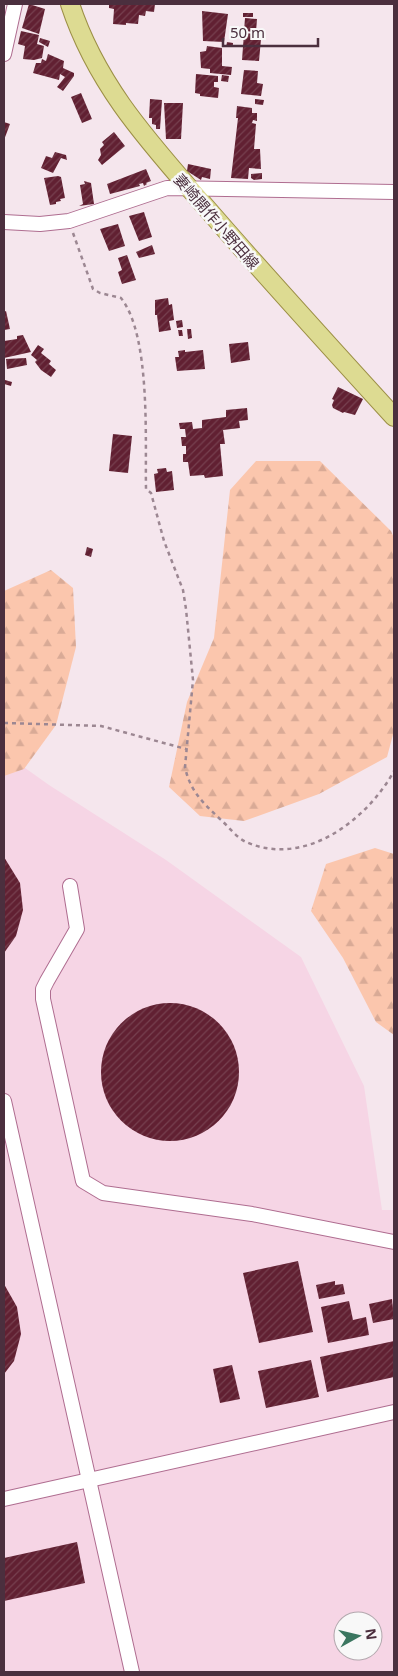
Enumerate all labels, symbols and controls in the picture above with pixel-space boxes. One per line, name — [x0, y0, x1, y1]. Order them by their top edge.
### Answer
scale bar — [223, 15, 318, 47]
text: 50 m — [230, 22, 265, 42]
street label: 妻崎開作小野田線 — [170, 169, 264, 273]
north arrow — [333, 1611, 383, 1661]
text: N — [361, 1627, 382, 1641]

